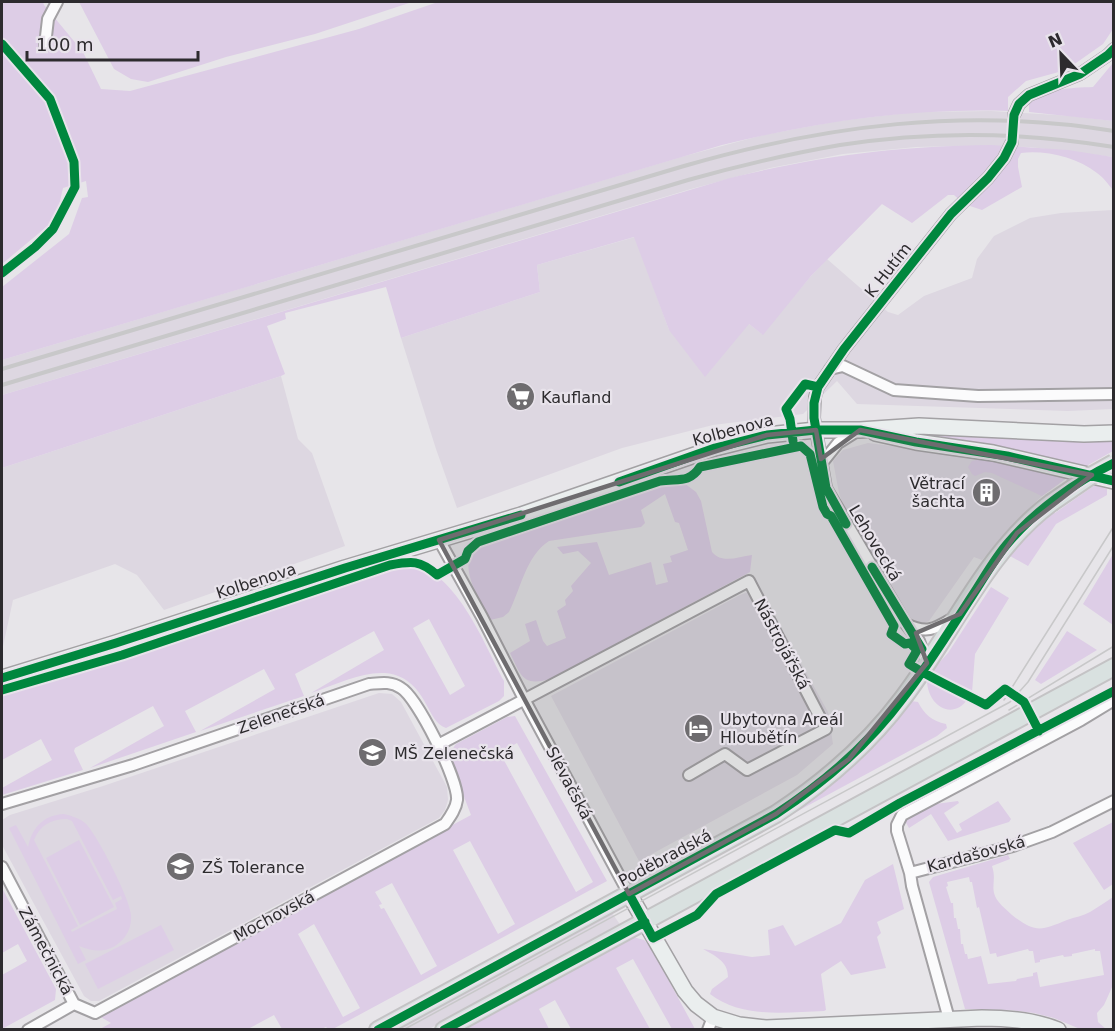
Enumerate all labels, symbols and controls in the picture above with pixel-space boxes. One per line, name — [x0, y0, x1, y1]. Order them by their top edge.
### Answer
scale bar — [27, 24, 198, 62]
north arrow — [1031, 24, 1091, 84]
text: N — [1045, 29, 1065, 52]
text: 100 m — [36, 34, 94, 55]
street label: K Hutím — [861, 239, 915, 301]
supermarket icon: Kaufland — [504, 381, 536, 413]
place label: Kaufland — [541, 388, 611, 407]
street label: Kolbenova — [690, 410, 776, 450]
place label: Větrací šachta — [910, 474, 966, 511]
building icon: Větrací šachta — [970, 476, 1002, 508]
street label: Lehovecká — [845, 502, 905, 584]
street label: Kolbenova — [214, 559, 298, 603]
street label: Nástrojářská — [750, 595, 814, 693]
street label: Zelenečská — [235, 690, 327, 738]
place label: Ubytovna Areál Hloubětín — [720, 710, 843, 747]
hotel icon: Ubytovna Areál Hloubětín — [683, 712, 715, 744]
school or university icon: MŠ Zelenečská — [357, 737, 389, 769]
street label: Slévačská — [542, 743, 596, 823]
place label: MŠ Zelenečská — [394, 744, 514, 763]
street label: Poděbradská — [615, 826, 715, 890]
street label: Kardašovská — [925, 832, 1027, 876]
school or university icon: ZŠ Tolerance — [165, 851, 197, 883]
place label: ZŠ Tolerance — [202, 858, 305, 877]
street label: Mochovská — [230, 887, 318, 945]
street label: Zámečnická — [15, 904, 77, 998]

